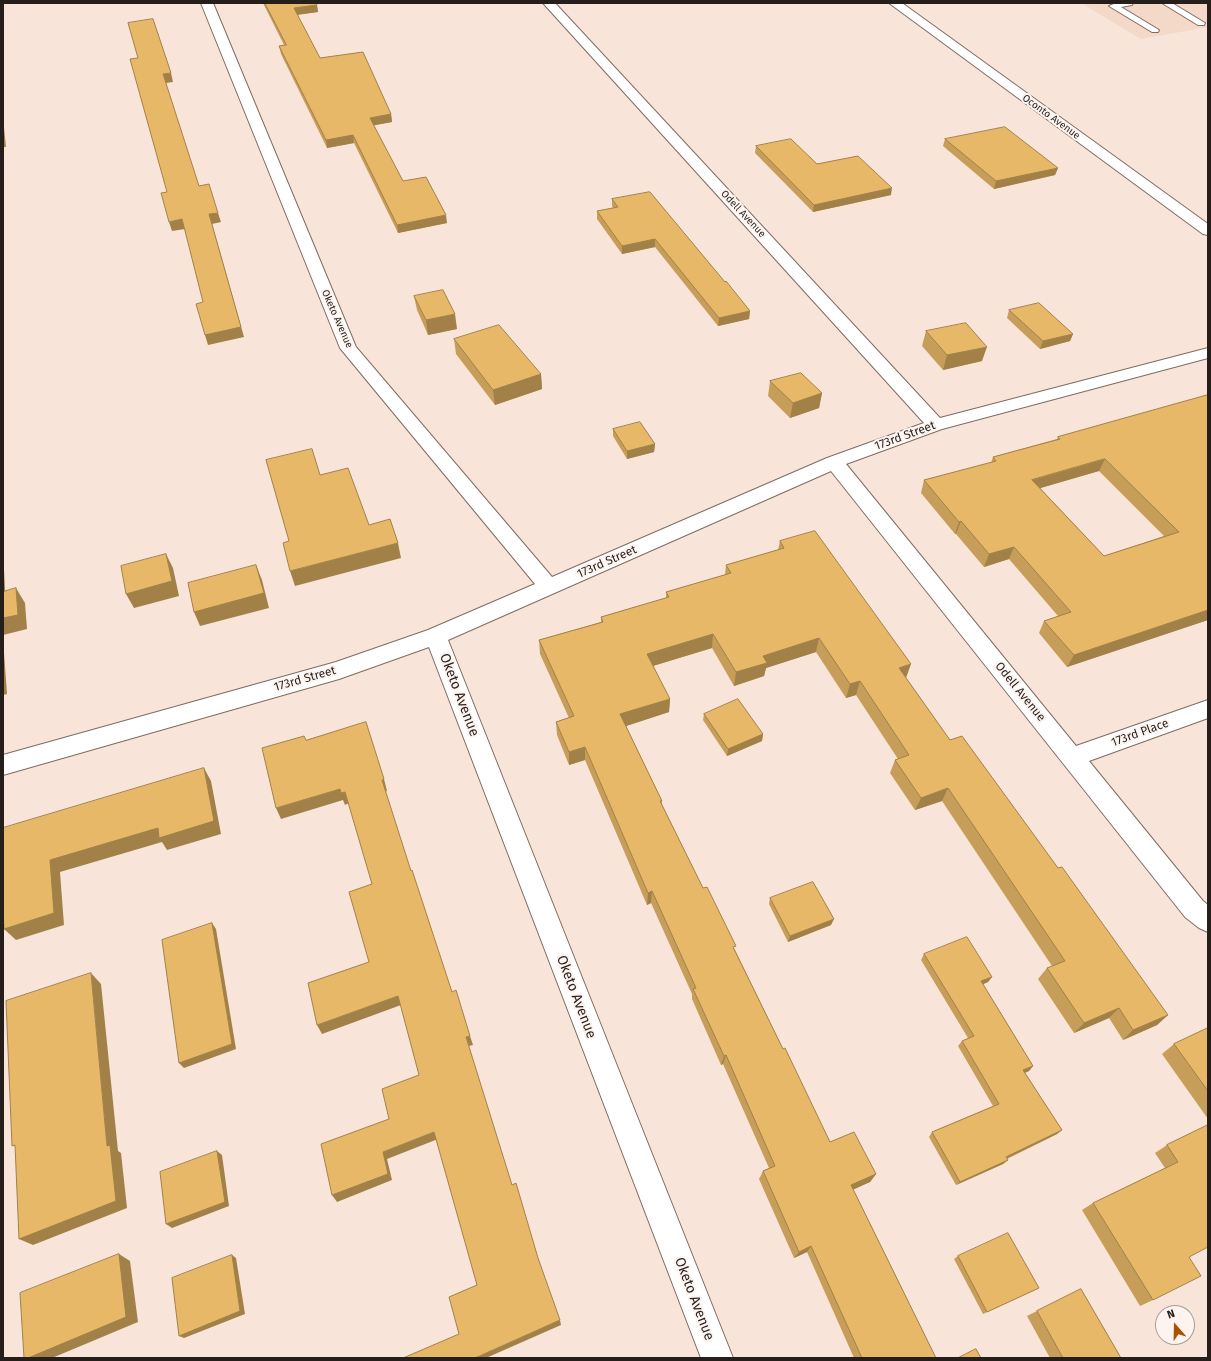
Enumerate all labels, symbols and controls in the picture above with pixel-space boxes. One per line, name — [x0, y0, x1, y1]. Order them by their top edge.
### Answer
street label: Oconto Avenue — [1020, 92, 1082, 142]
street label: Odell Avenue — [718, 188, 768, 240]
street label: Oketo Avenue — [319, 288, 355, 350]
street label: 173rd Street — [873, 418, 937, 454]
street label: 173rd Street — [575, 542, 639, 582]
street label: Oketo Avenue — [435, 651, 483, 739]
street label: Odell Avenue — [992, 659, 1048, 725]
street label: 173rd Street — [272, 663, 338, 695]
street label: 173rd Place — [1109, 716, 1171, 750]
street label: Oketo Avenue — [552, 953, 600, 1041]
street label: Oketo Avenue — [670, 1255, 718, 1343]
north arrow — [1155, 1305, 1195, 1345]
text: N — [1165, 1307, 1177, 1322]

